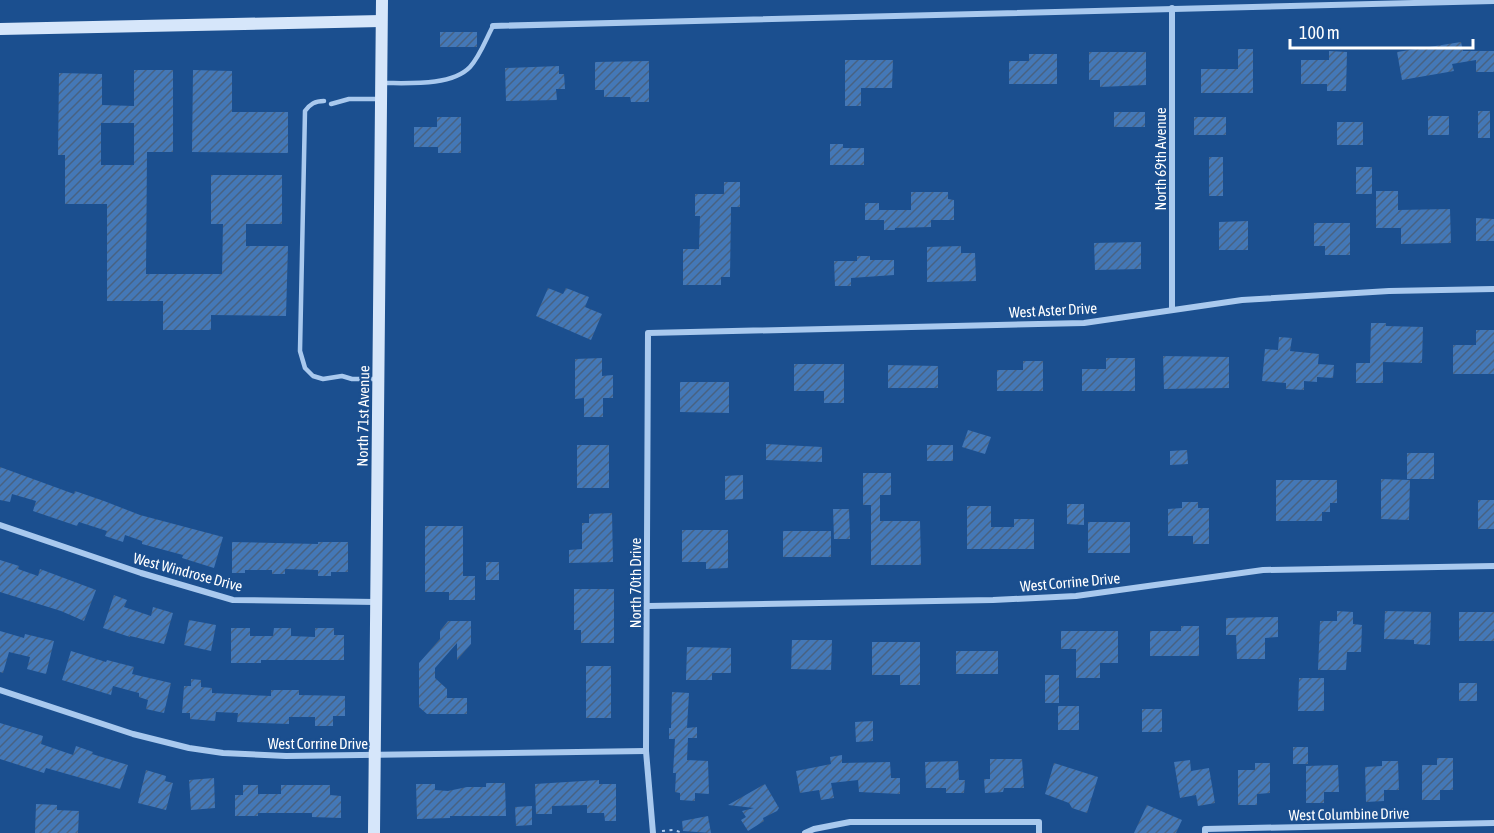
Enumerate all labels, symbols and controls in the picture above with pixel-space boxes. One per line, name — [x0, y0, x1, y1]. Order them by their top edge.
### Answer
scale bar — [1290, 12, 1473, 50]
text: 100 m — [1299, 22, 1340, 43]
street label: North 69th Avenue — [1152, 107, 1169, 211]
street label: West Aster Drive — [1009, 299, 1098, 321]
street label: North 71st Avenue — [354, 365, 372, 467]
street label: North 70th Drive — [627, 537, 644, 628]
street label: West Windrose Drive — [132, 549, 245, 595]
street label: West Corrine Drive — [1019, 569, 1121, 595]
street label: West Corrine Drive — [268, 735, 368, 752]
street label: West Columbine Drive — [1289, 804, 1410, 824]

